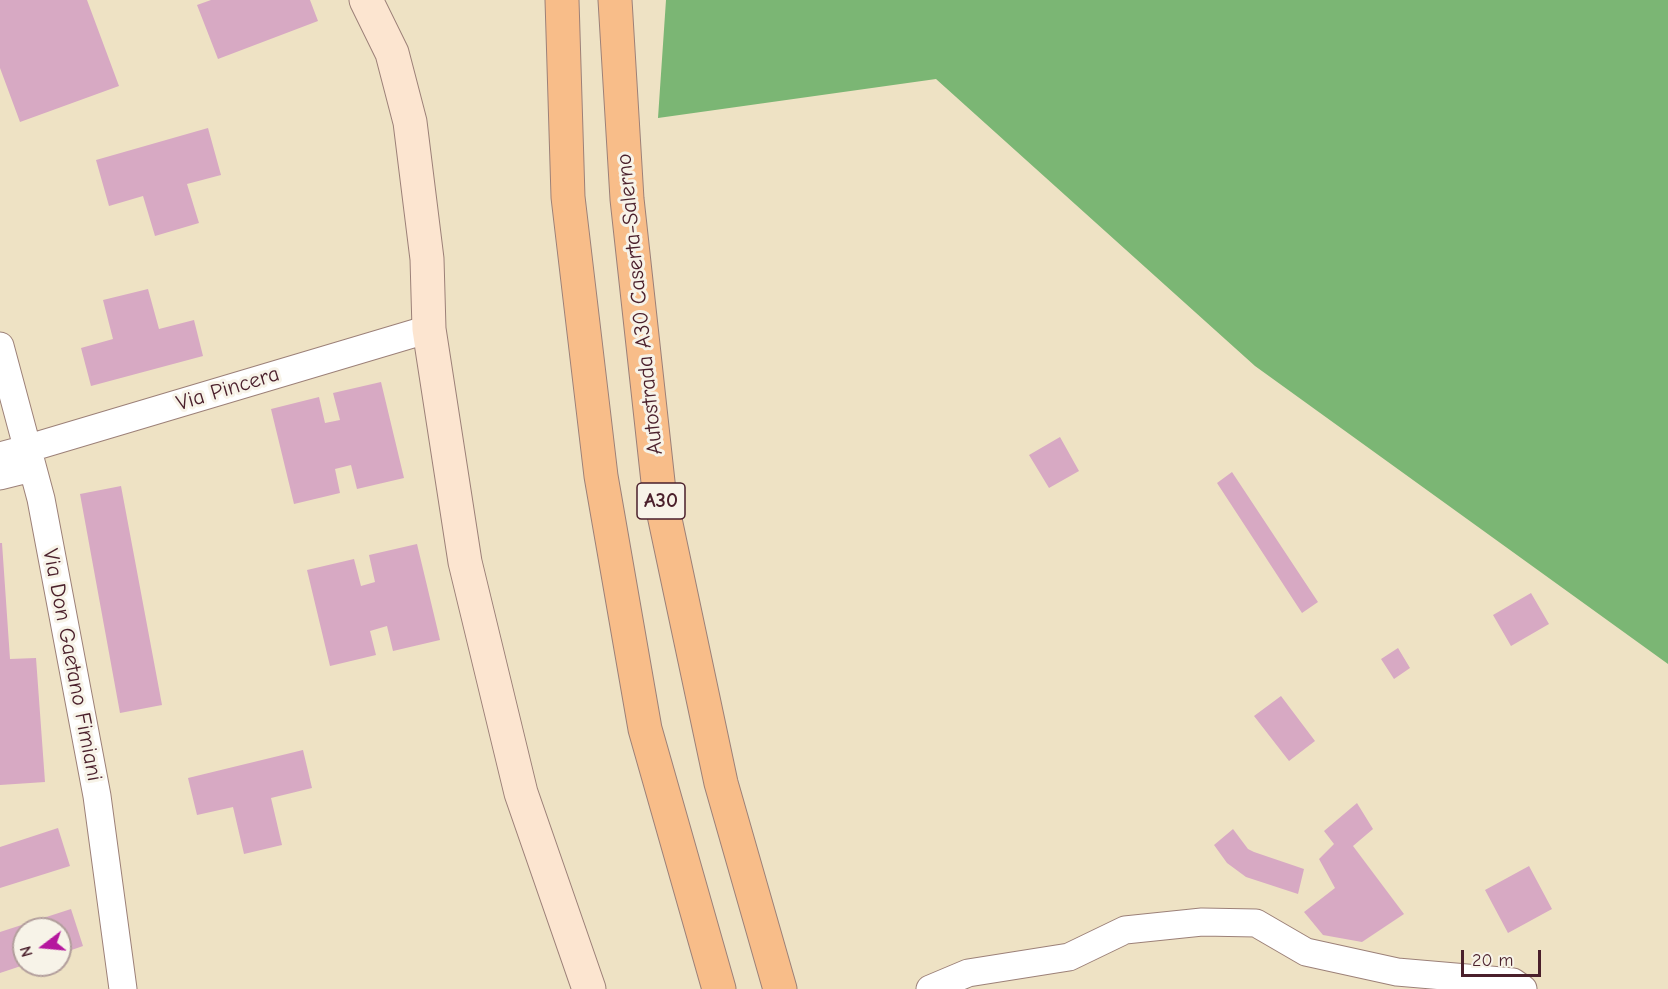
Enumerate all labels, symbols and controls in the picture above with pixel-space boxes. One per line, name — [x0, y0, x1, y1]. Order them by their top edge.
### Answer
street label: Autostrada A30 Caserta-Salerno — [611, 152, 669, 456]
street label: Via Pincera — [173, 361, 283, 417]
road number: A30 — [637, 483, 685, 519]
street label: Via Don Gaetano Fimiani — [37, 547, 107, 783]
north arrow — [12, 917, 72, 977]
scale bar — [1464, 938, 1544, 976]
text: N — [17, 944, 37, 959]
text: 20 m — [1472, 950, 1513, 971]

